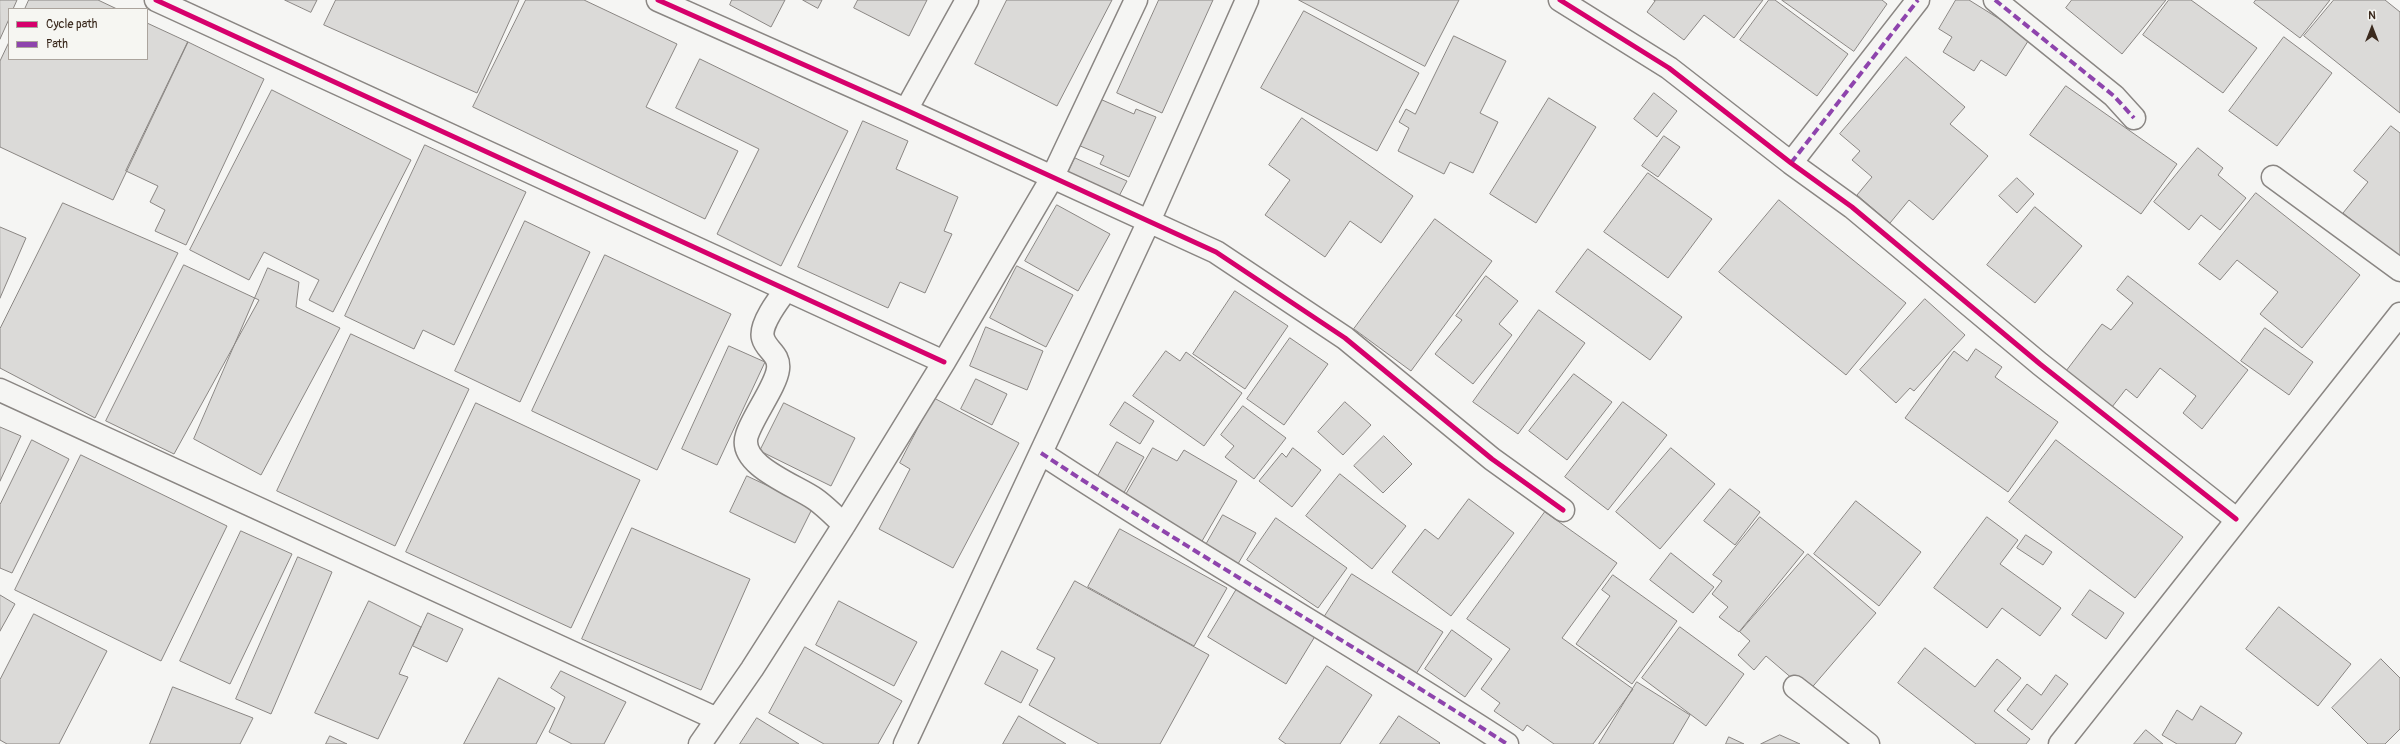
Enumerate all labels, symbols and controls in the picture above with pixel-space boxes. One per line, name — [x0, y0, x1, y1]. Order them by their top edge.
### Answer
legend — [8, 8, 148, 60]
north arrow — [2352, 8, 2392, 48]
text: N — [2368, 9, 2376, 22]
text: Cycle path — [46, 17, 97, 32]
text: Path — [46, 37, 68, 52]

